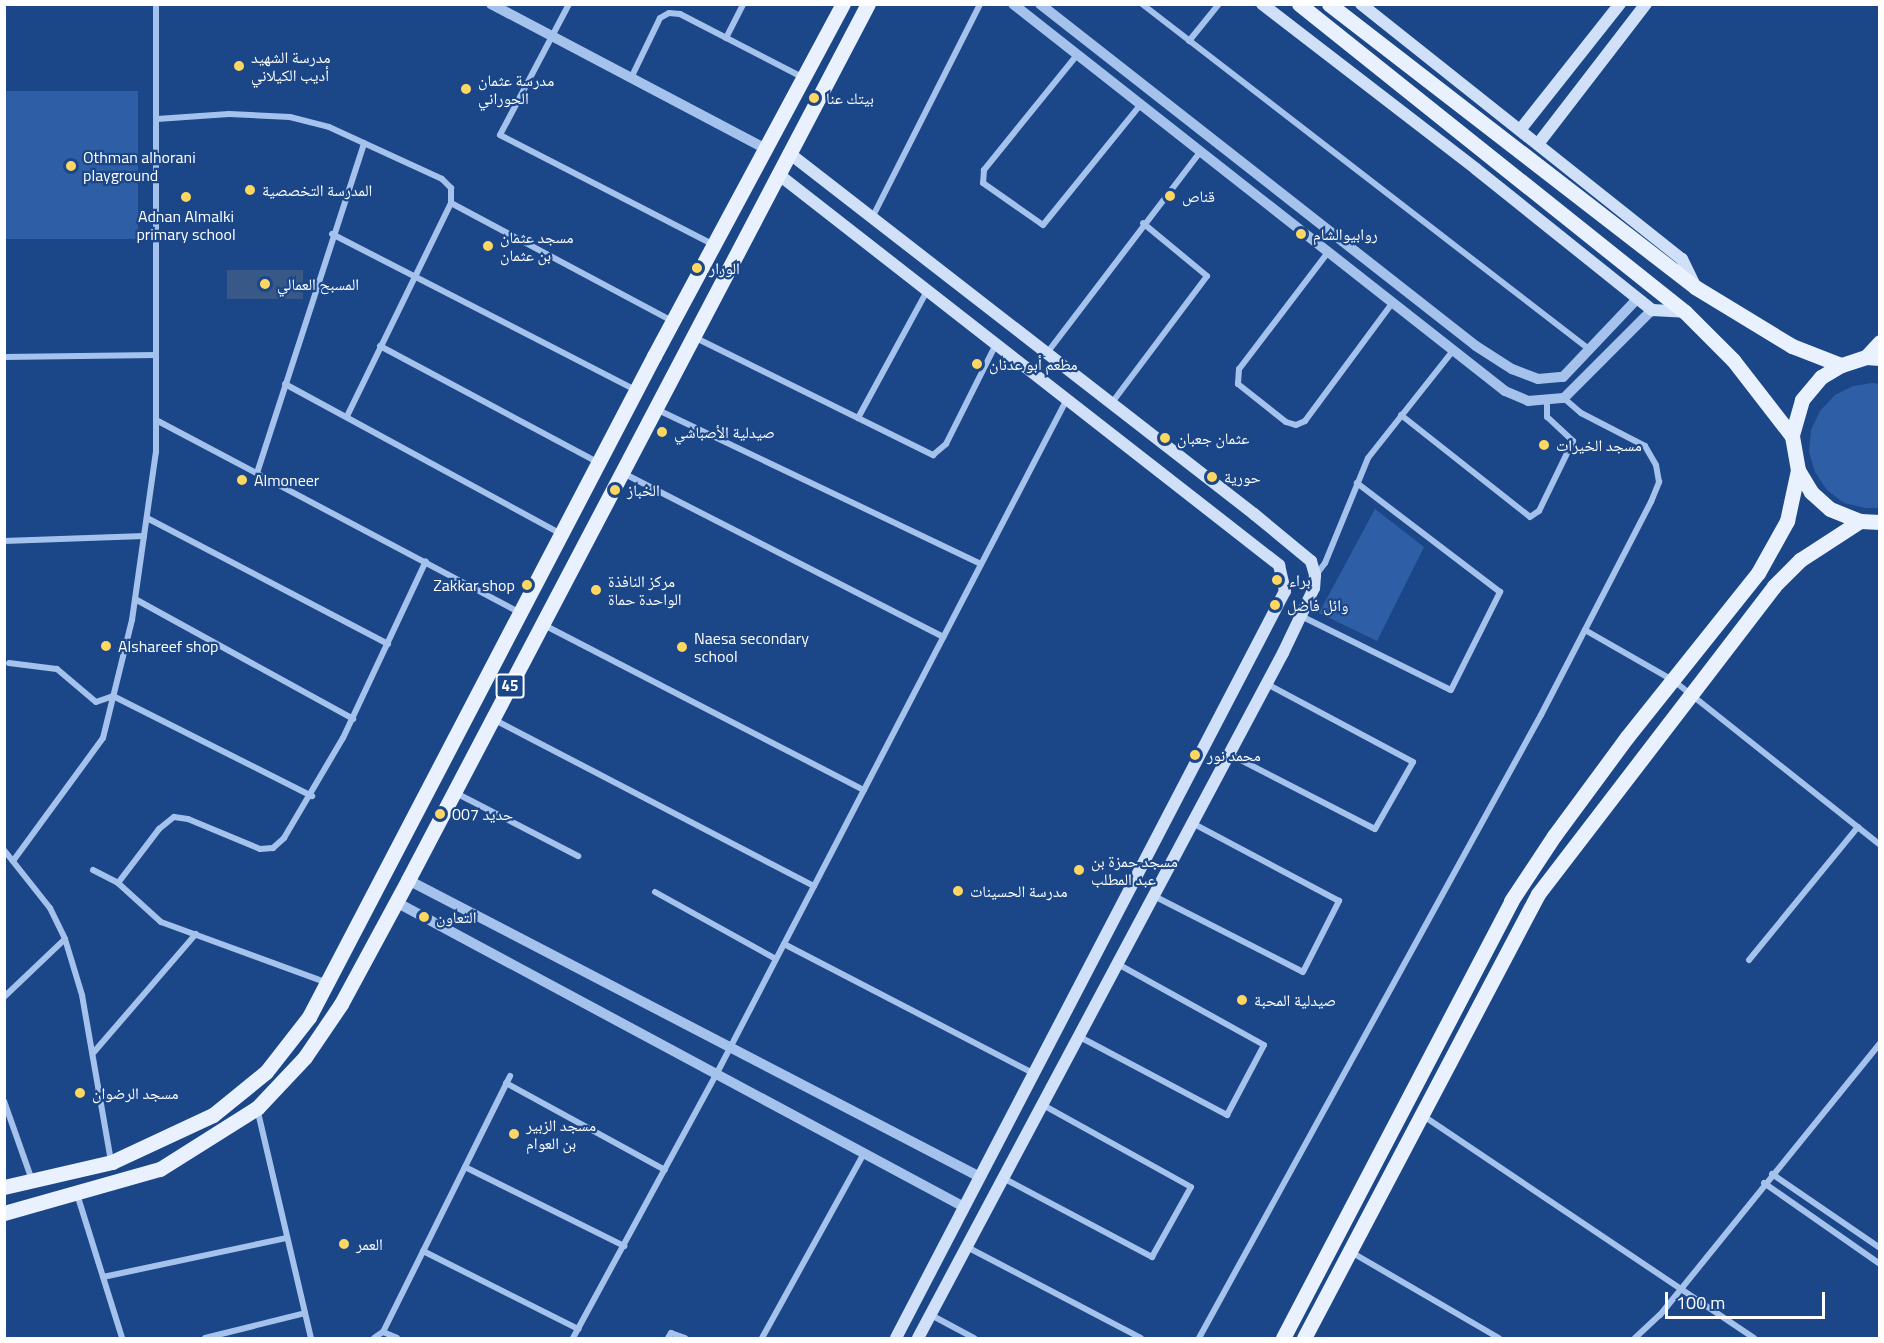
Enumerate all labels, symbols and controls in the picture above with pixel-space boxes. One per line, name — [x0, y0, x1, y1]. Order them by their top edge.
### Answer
place label: مدرسة الشهيد أديب الكيلاني — [251, 47, 331, 85]
marker: مدرسة الشهيد أديب الكيلاني — [232, 59, 246, 73]
place label: مدرسة عثمان الحوراني — [478, 70, 554, 108]
marker: مدرسة عثمان الحوراني — [459, 82, 473, 96]
place label: بيتك عنا — [826, 88, 874, 108]
marker: بيتك عنا — [807, 91, 821, 105]
place label: Othman alhorani playground — [83, 147, 196, 185]
marker: Othman alhorani playground — [64, 159, 78, 173]
place label: المدرسة التخصصية — [262, 180, 372, 200]
marker: المدرسة التخصصية — [243, 183, 257, 197]
place label: قناص — [1182, 186, 1215, 206]
marker: قناص — [1163, 189, 1177, 203]
marker: Adnan Almalki primary school — [179, 190, 193, 204]
place label: Adnan Almalki primary school — [136, 206, 236, 244]
place label: روابيوالشام — [1313, 224, 1378, 244]
place label: مسجد عثمان بن عثمان — [500, 227, 574, 265]
marker: روابيوالشام — [1294, 227, 1308, 241]
marker: مسجد عثمان بن عثمان — [481, 239, 495, 253]
place label: الورار — [709, 258, 740, 278]
marker: الورار — [690, 261, 704, 275]
place label: المسبح العمالي — [277, 274, 359, 294]
marker: المسبح العمالي — [258, 277, 272, 291]
place label: مطعم أبو عدنان — [989, 354, 1078, 374]
marker: مطعم أبو عدنان — [970, 357, 984, 371]
place label: صيدلية الأصباشي — [674, 422, 775, 442]
marker: صيدلية الأصباشي — [655, 425, 669, 439]
place label: عثمان جعبان — [1177, 428, 1249, 448]
marker: عثمان جعبان — [1158, 431, 1172, 445]
place label: مسجد الخيرات — [1556, 435, 1642, 455]
marker: مسجد الخيرات — [1537, 438, 1551, 452]
place label: حورية — [1224, 467, 1261, 487]
place label: Almoneer — [254, 470, 319, 490]
marker: حورية — [1205, 470, 1219, 484]
marker: Almoneer — [235, 473, 249, 487]
place label: الخباز — [627, 480, 660, 500]
marker: الخباز — [608, 483, 622, 497]
place label: براء — [1289, 570, 1311, 590]
place label: مركز النافذة الواحدة حماة — [608, 571, 682, 609]
marker: براء — [1270, 573, 1284, 587]
place label: Zakkar shop — [433, 575, 515, 595]
marker: Zakkar shop — [520, 578, 534, 592]
marker: مركز النافذة الواحدة حماة — [589, 583, 603, 597]
place label: وائل فاضل — [1287, 595, 1348, 615]
marker: وائل فاضل — [1268, 598, 1282, 612]
place label: Naesa secondary school — [694, 628, 809, 666]
place label: Alshareef shop — [118, 636, 219, 656]
marker: Alshareef shop — [99, 639, 113, 653]
marker: Naesa secondary school — [675, 640, 689, 654]
road number: 45 — [495, 674, 525, 698]
place label: محمد نور — [1207, 745, 1261, 765]
marker: محمد نور — [1188, 748, 1202, 762]
place label: حديد 007 — [452, 804, 513, 824]
marker: حديد 007 — [433, 807, 447, 821]
place label: مسجد حمزة بن عبد المطلب — [1091, 851, 1178, 889]
marker: مسجد حمزة بن عبد المطلب — [1072, 863, 1086, 877]
place label: مدرسة الحسينات — [970, 881, 1068, 901]
marker: مدرسة الحسينات — [951, 884, 965, 898]
place label: التعاون — [436, 907, 476, 927]
marker: التعاون — [417, 910, 431, 924]
place label: صيدلية المحبة — [1254, 990, 1336, 1010]
marker: صيدلية المحبة — [1235, 993, 1249, 1007]
place label: مسجد الرضوان — [92, 1083, 179, 1103]
marker: مسجد الرضوان — [73, 1086, 87, 1100]
place label: مسجد الزبير بن العوام — [526, 1115, 596, 1153]
marker: مسجد الزبير بن العوام — [507, 1127, 521, 1141]
place label: العمر — [356, 1234, 383, 1254]
marker: العمر — [337, 1237, 351, 1251]
scale bar — [1668, 1280, 1828, 1318]
text: 100 m — [1676, 1289, 1725, 1316]

